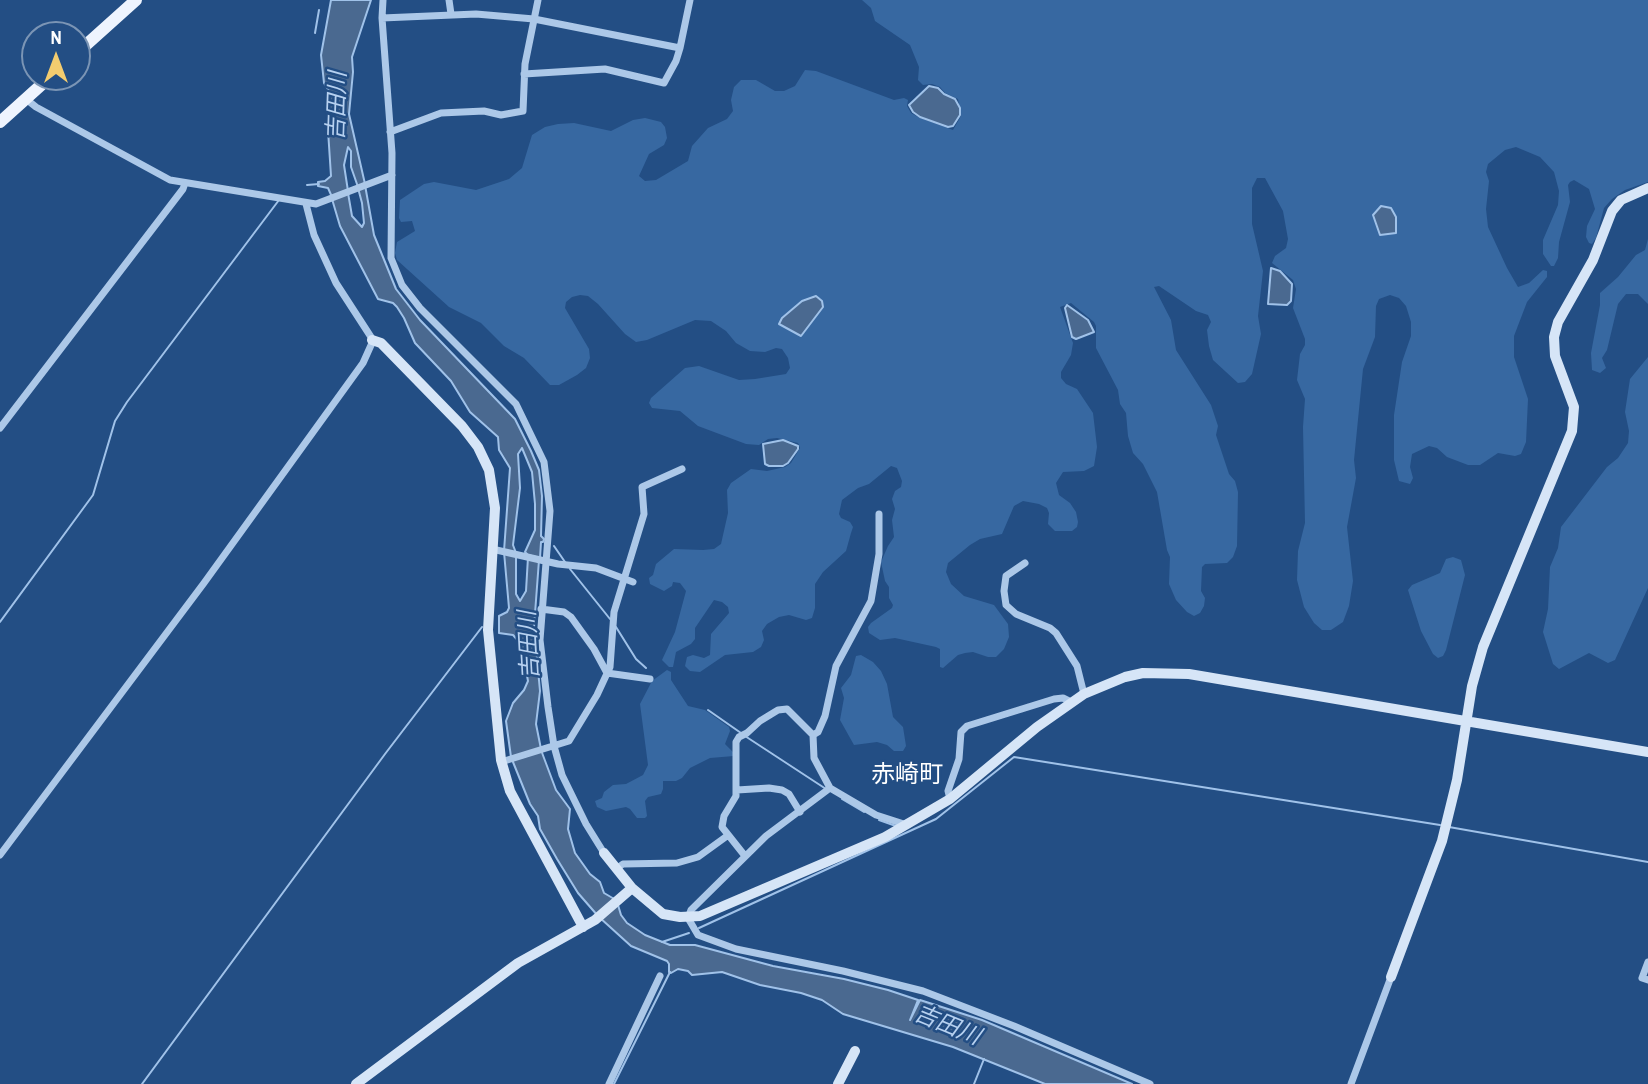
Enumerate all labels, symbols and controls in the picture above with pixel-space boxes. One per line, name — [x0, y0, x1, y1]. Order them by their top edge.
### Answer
north arrow — [21, 21, 91, 91]
text: N — [50, 24, 62, 50]
water label: 吉田川 — [323, 71, 353, 141]
water label: 吉田川 — [514, 610, 546, 680]
district label: 赤崎町 — [871, 762, 943, 790]
water label: 吉田川 — [910, 1000, 984, 1052]

